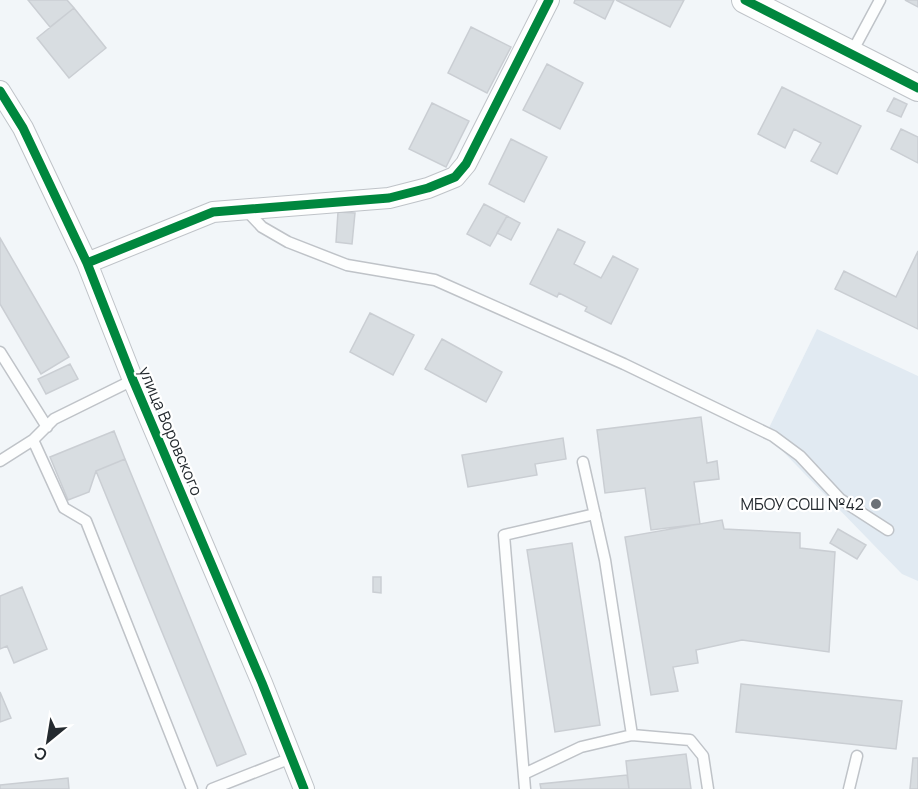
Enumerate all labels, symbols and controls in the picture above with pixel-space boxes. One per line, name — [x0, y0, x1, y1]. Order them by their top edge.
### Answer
street label: улица Воровского — [134, 363, 208, 499]
place label: МБОУ СОШ №42 — [741, 493, 864, 515]
marker: МБОУ СОШ №42 — [869, 497, 883, 511]
north arrow — [18, 711, 78, 771]
text: С — [30, 741, 51, 766]

